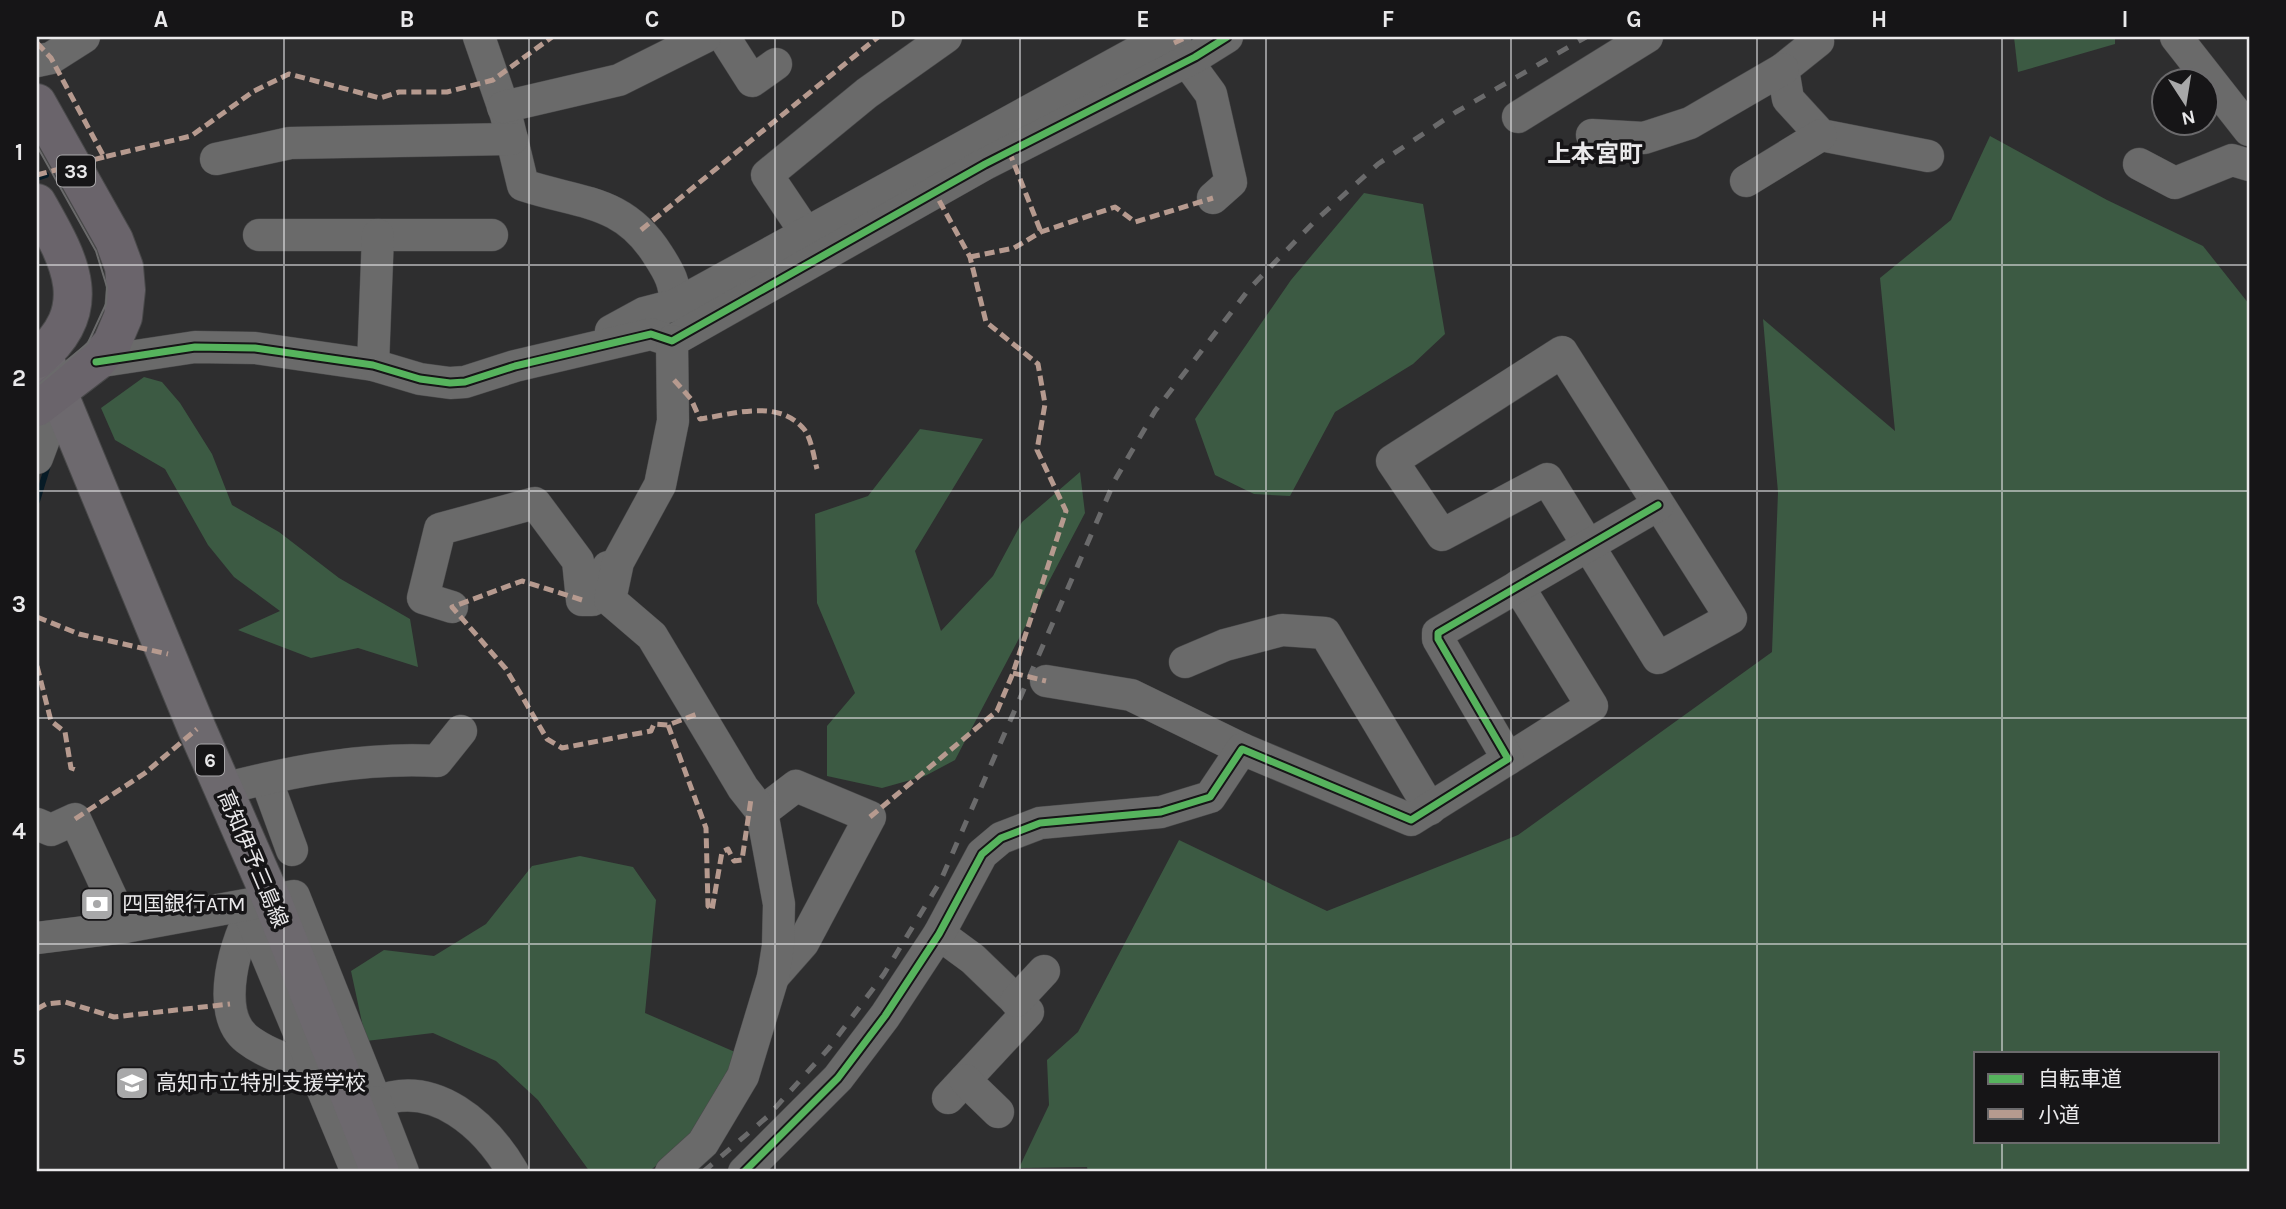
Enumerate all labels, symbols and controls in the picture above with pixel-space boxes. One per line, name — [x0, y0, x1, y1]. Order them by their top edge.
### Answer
text: A — [154, 6, 168, 33]
text: B — [400, 6, 414, 33]
text: C — [645, 6, 659, 33]
text: D — [890, 6, 906, 33]
text: E — [1136, 6, 1150, 33]
text: F — [1382, 6, 1394, 33]
text: G — [1626, 6, 1642, 33]
text: H — [1871, 6, 1887, 33]
text: I — [2121, 6, 2129, 33]
north arrow — [2150, 66, 2220, 136]
text: N — [2179, 105, 2197, 130]
text: 1 — [15, 139, 23, 166]
district label: 上本宮町 — [1547, 140, 1643, 168]
road number: 33 — [57, 155, 95, 186]
text: 2 — [12, 365, 26, 392]
text: 3 — [12, 591, 26, 618]
road number: 6 — [196, 744, 224, 776]
street label: 高知伊予三島線 — [213, 787, 293, 931]
text: 4 — [12, 818, 26, 845]
bank icon: 四国銀行ATM — [78, 885, 116, 923]
place label: 四国銀行ATM — [122, 892, 246, 916]
text: 5 — [12, 1044, 26, 1071]
legend — [1974, 1052, 2220, 1142]
school or university icon: 高知市立特別支援学校 — [113, 1064, 151, 1102]
text: 自転車道 — [2038, 1067, 2122, 1091]
place label: 高知市立特別支援学校 — [156, 1071, 366, 1095]
text: 小道 — [2038, 1103, 2080, 1127]

